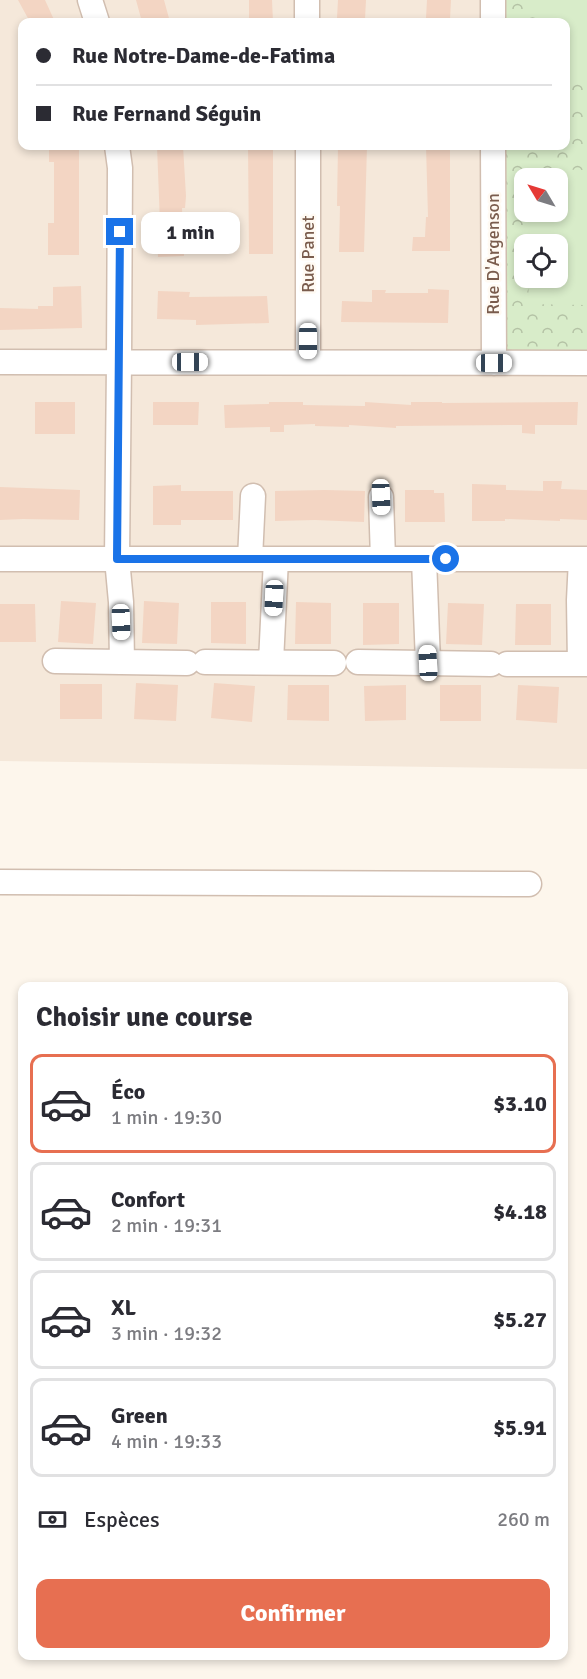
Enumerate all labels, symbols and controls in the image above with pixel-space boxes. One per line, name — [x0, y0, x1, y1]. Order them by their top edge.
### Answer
text: Rue Notre-Dame-de-Fatima — [72, 42, 335, 69]
text: Rue Fernand Séguin — [72, 100, 261, 127]
north arrow — [514, 168, 568, 222]
map controls — [514, 168, 568, 288]
street label: Rue D'Argenson — [482, 193, 504, 315]
callout: 1 min — [141, 211, 240, 253]
street label: Rue Panet — [297, 215, 319, 293]
route end — [106, 218, 133, 245]
text: 1 min — [166, 220, 215, 245]
button: locate — [514, 234, 568, 288]
car — [299, 323, 317, 359]
car — [172, 353, 208, 371]
car — [476, 354, 512, 372]
car — [371, 479, 391, 515]
route start — [432, 545, 459, 572]
car — [264, 580, 284, 616]
car — [111, 604, 131, 640]
car — [418, 645, 438, 681]
text: Choisir une course — [36, 1001, 253, 1034]
icon: car — [39, 1077, 93, 1131]
text: Éco — [111, 1078, 145, 1105]
text: $3.10 — [493, 1090, 547, 1117]
text: 1 min · 19:30 — [111, 1105, 222, 1130]
icon: car — [39, 1185, 93, 1239]
text: Confort — [111, 1186, 185, 1213]
text: $4.18 — [493, 1198, 547, 1225]
text: 2 min · 19:31 — [111, 1213, 222, 1238]
icon: car — [39, 1293, 93, 1347]
text: XL — [111, 1294, 136, 1321]
text: $5.27 — [493, 1306, 547, 1333]
text: 3 min · 19:32 — [111, 1321, 222, 1346]
icon: car — [39, 1401, 93, 1455]
text: Green — [111, 1402, 168, 1429]
text: $5.91 — [493, 1414, 547, 1441]
text: 4 min · 19:33 — [111, 1429, 222, 1454]
icon: cash — [36, 1503, 69, 1536]
text: Espèces — [84, 1506, 160, 1533]
text: 260 m — [497, 1507, 550, 1532]
button: Confirmer — [36, 1579, 550, 1648]

